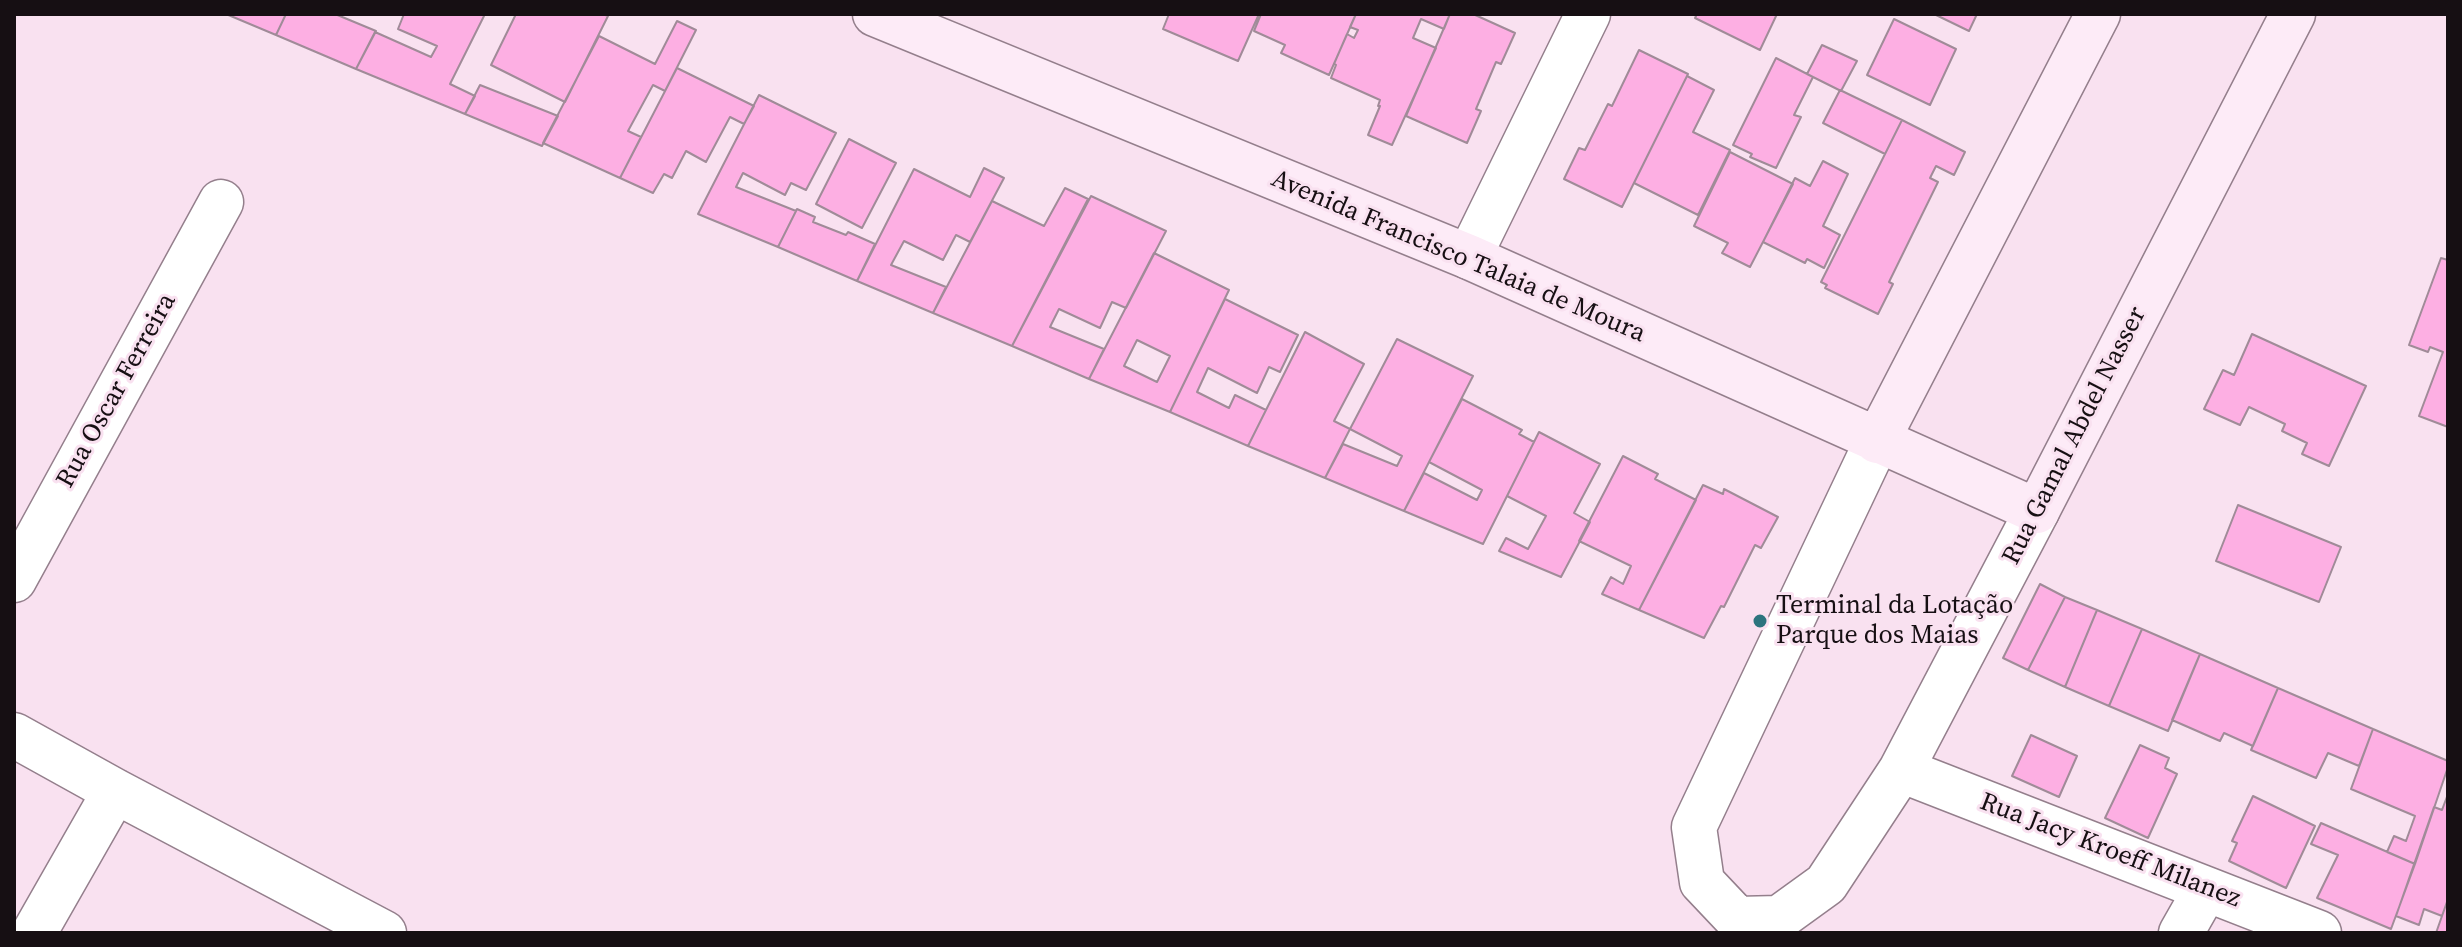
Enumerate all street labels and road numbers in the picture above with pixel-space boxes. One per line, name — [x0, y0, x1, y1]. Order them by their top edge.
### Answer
street label: Avenida Francisco Talaia de Moura — [1266, 164, 1650, 350]
street label: Rua Oscar Ferreira — [51, 288, 183, 494]
street label: Rua Gamal Abdel Nasser — [1996, 302, 2154, 570]
street label: Rua Jacy Kroeff Milanez — [1975, 787, 2245, 915]

